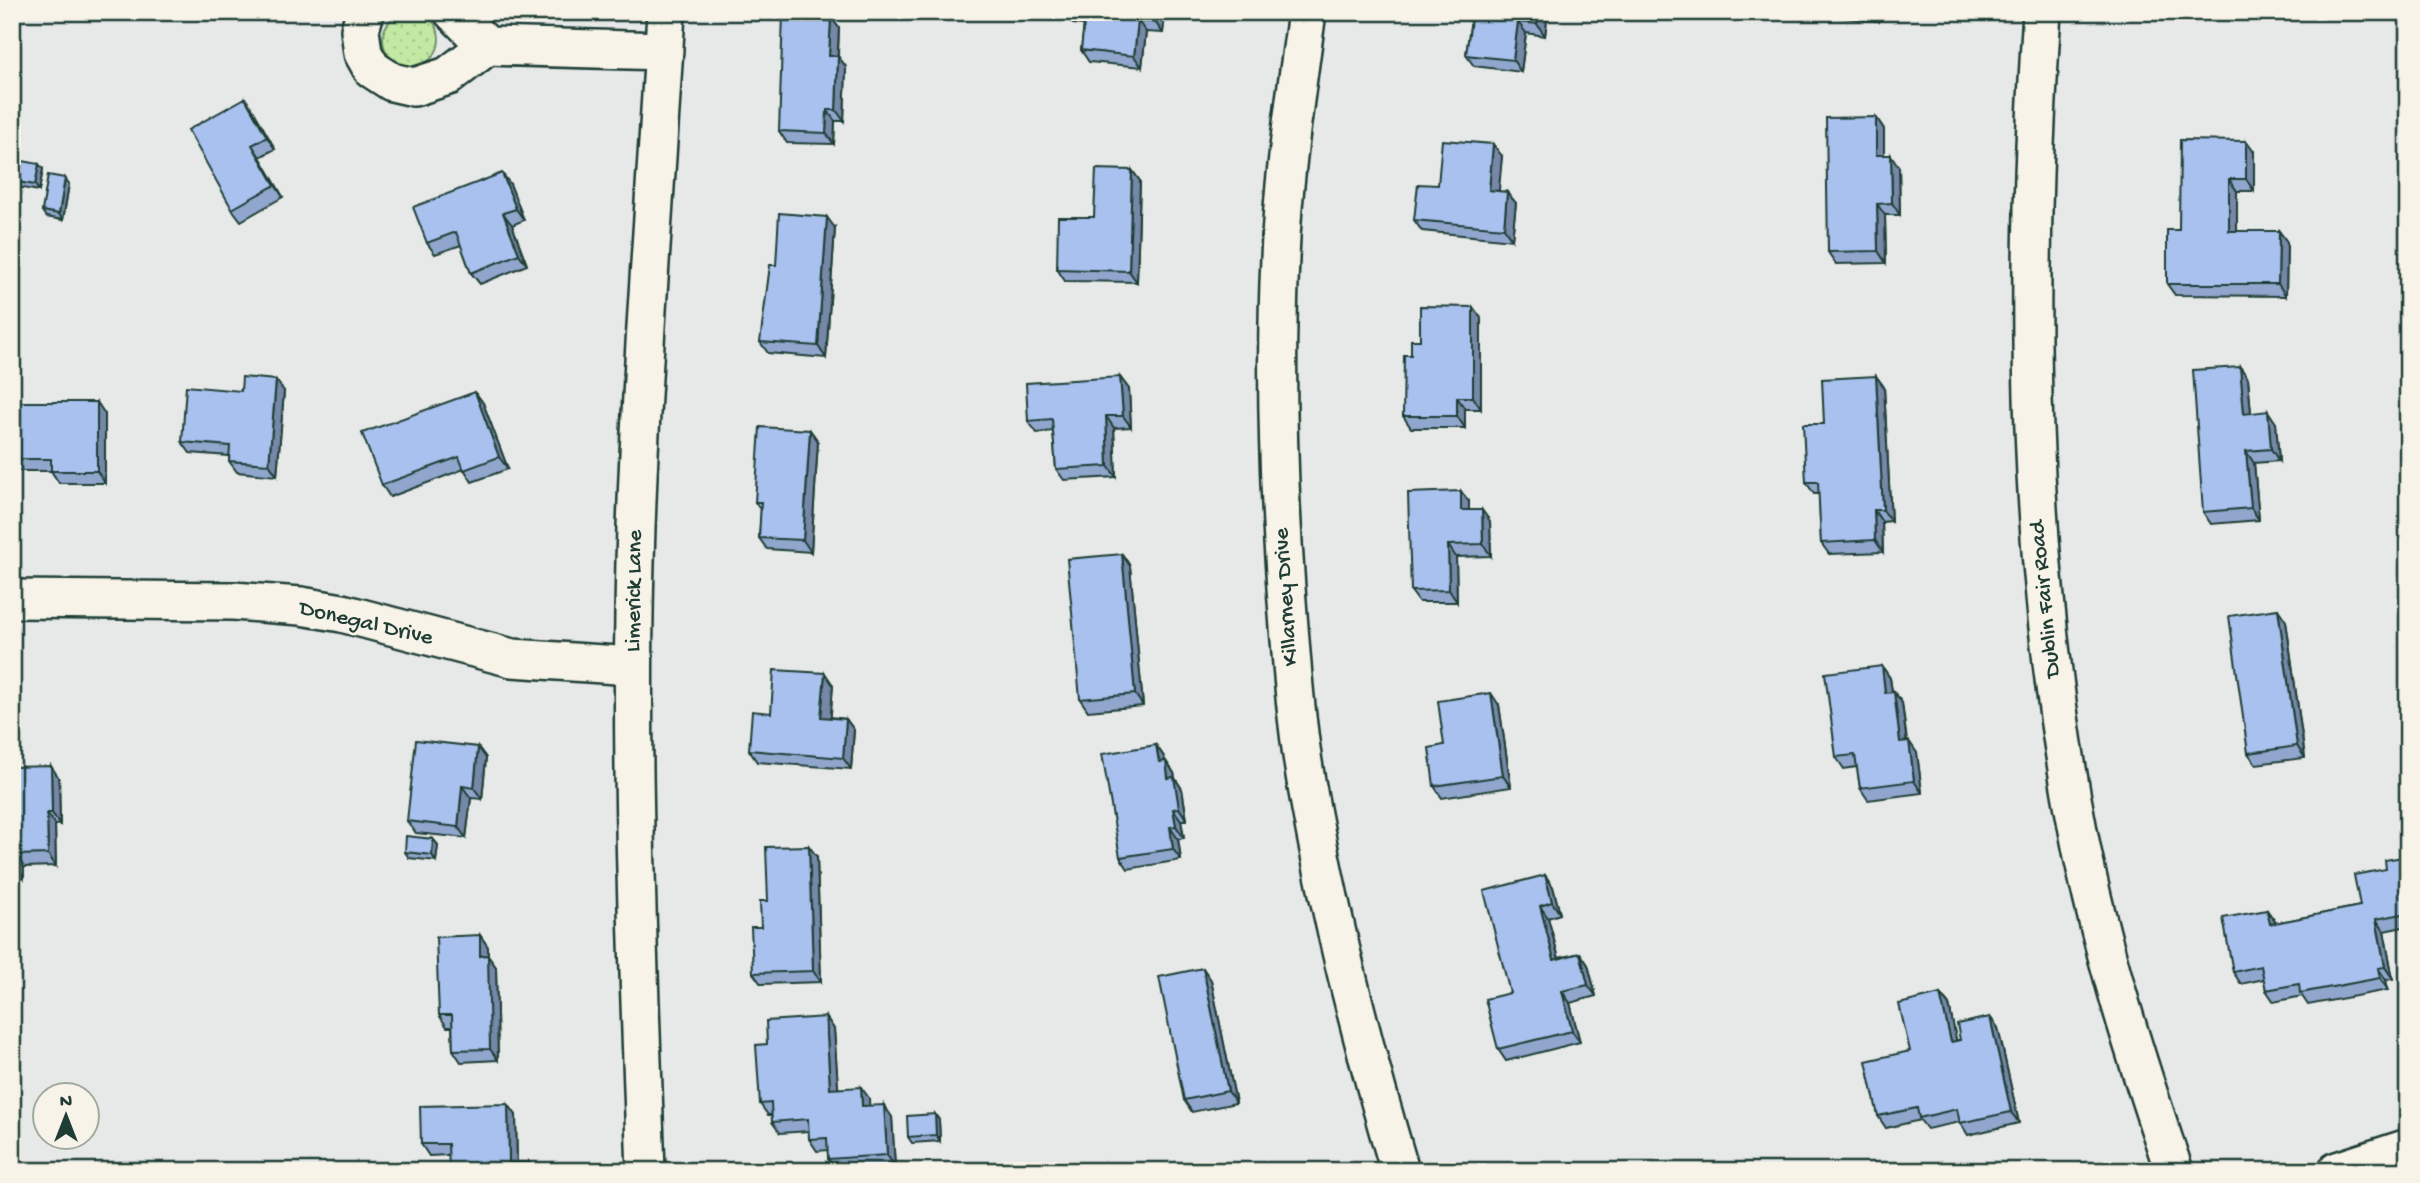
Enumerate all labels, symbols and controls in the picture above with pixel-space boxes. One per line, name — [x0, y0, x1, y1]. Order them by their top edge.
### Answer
street label: Dublin Fair Road — [2024, 518, 2068, 681]
street label: Killarney Drive — [1269, 526, 1305, 667]
street label: Limerick Lane — [620, 529, 650, 652]
street label: Donegal Drive — [295, 595, 437, 653]
north arrow — [32, 1082, 102, 1152]
text: N — [60, 1091, 72, 1114]

